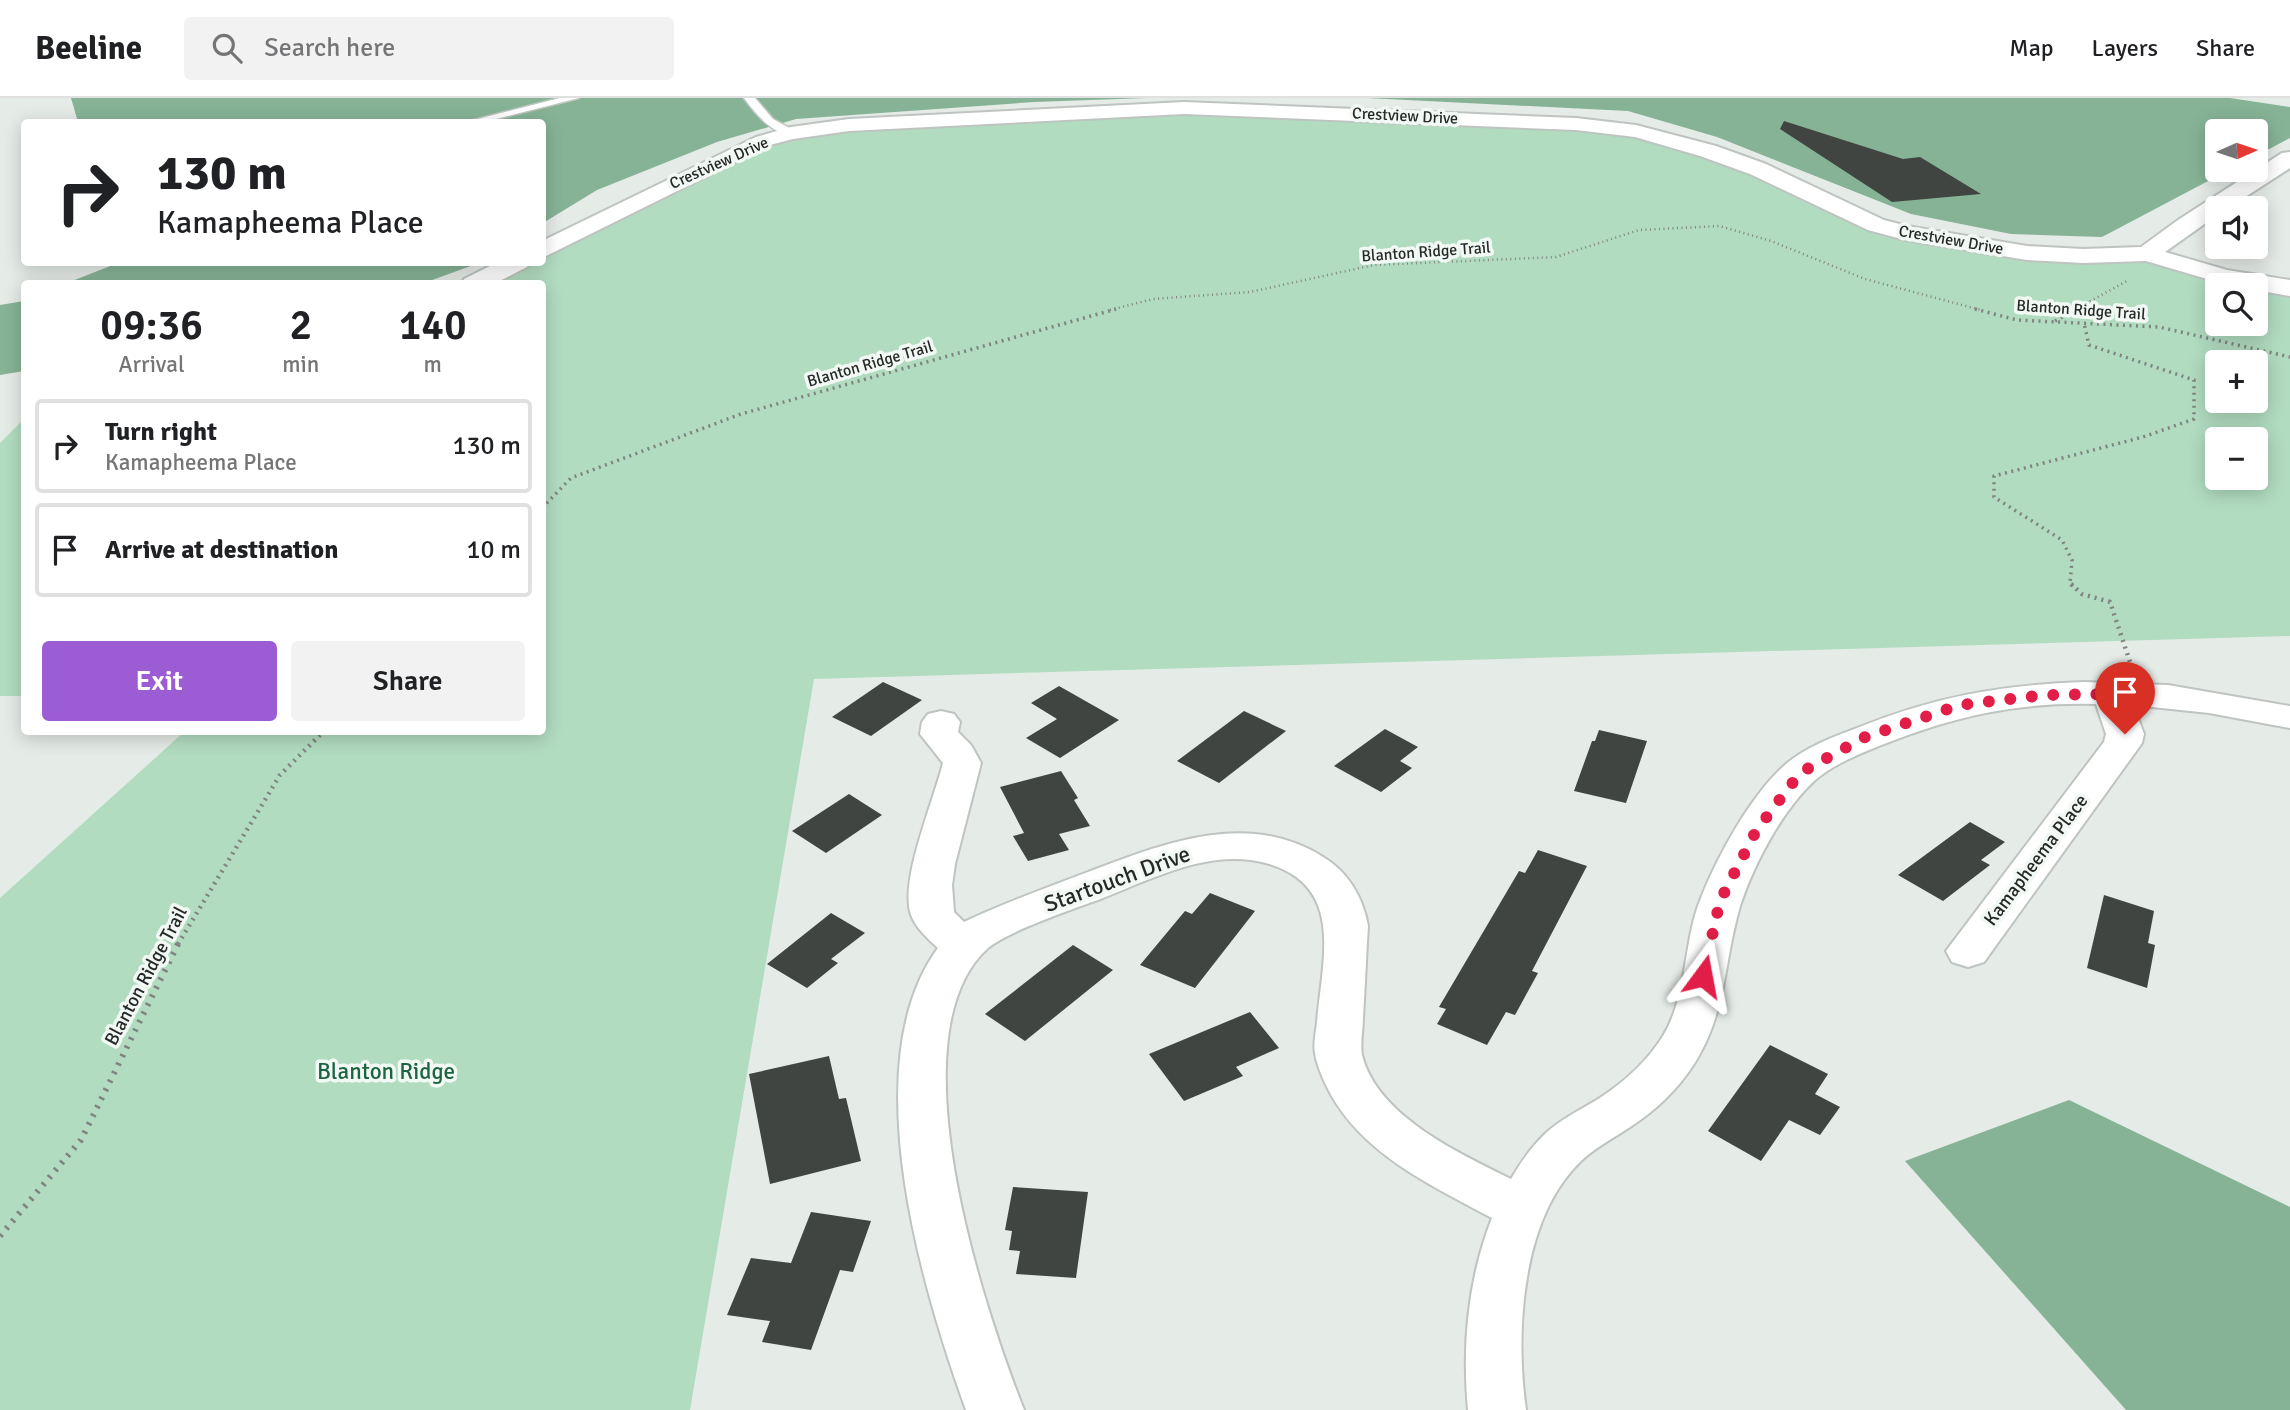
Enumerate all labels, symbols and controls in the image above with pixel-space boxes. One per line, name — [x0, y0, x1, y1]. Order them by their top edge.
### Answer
search box — [184, 17, 674, 80]
text: Beeline — [35, 28, 142, 69]
icon: search — [208, 29, 246, 67]
text: Search here — [264, 32, 395, 64]
text: Map — [2009, 33, 2054, 63]
text: Layers — [2092, 33, 2158, 63]
text: Share — [2196, 33, 2255, 63]
street label: Crestview Drive — [1351, 103, 1459, 129]
north arrow — [2205, 119, 2268, 182]
map controls — [2205, 119, 2268, 490]
street label: Crestview Drive — [666, 132, 772, 194]
text: 130 m — [157, 143, 287, 203]
icon: right — [42, 147, 133, 238]
button: sound — [2205, 196, 2268, 259]
text: Kamapheema Place — [157, 203, 424, 242]
street label: Crestview Drive — [1897, 221, 2005, 259]
street label: Blanton Ridge Trail — [1361, 237, 1492, 267]
button: search — [2205, 273, 2268, 336]
street label: Blanton Ridge Trail — [2016, 295, 2147, 325]
text: 09:36 — [100, 300, 203, 351]
text: 2 — [289, 300, 312, 351]
text: 140 — [399, 300, 467, 351]
street label: Blanton Ridge Trail — [805, 336, 935, 391]
text: Arrival — [118, 350, 185, 379]
text: min — [282, 350, 319, 379]
text: m — [423, 350, 442, 379]
button: + — [2205, 350, 2268, 413]
text: Turn right — [105, 416, 217, 448]
icon: right — [46, 427, 84, 465]
button: − — [2205, 427, 2268, 490]
text: 130 m — [452, 430, 521, 462]
text: Kamapheema Place — [105, 448, 297, 477]
icon: arrive — [46, 531, 84, 569]
text: Arrive at destination — [105, 534, 338, 566]
text: 10 m — [466, 534, 521, 566]
button: Exit — [42, 641, 277, 721]
button: Share — [291, 641, 525, 721]
pin — [2095, 662, 2155, 734]
icon: arrive — [2106, 673, 2144, 711]
street label: Kamapheema Place — [1979, 790, 2093, 930]
street label: Startouch Drive — [1040, 839, 1194, 919]
street label: Blanton Ridge Trail — [99, 902, 193, 1050]
position arrow — [1666, 939, 1740, 1013]
park label: Blanton Ridge — [317, 1057, 455, 1086]

